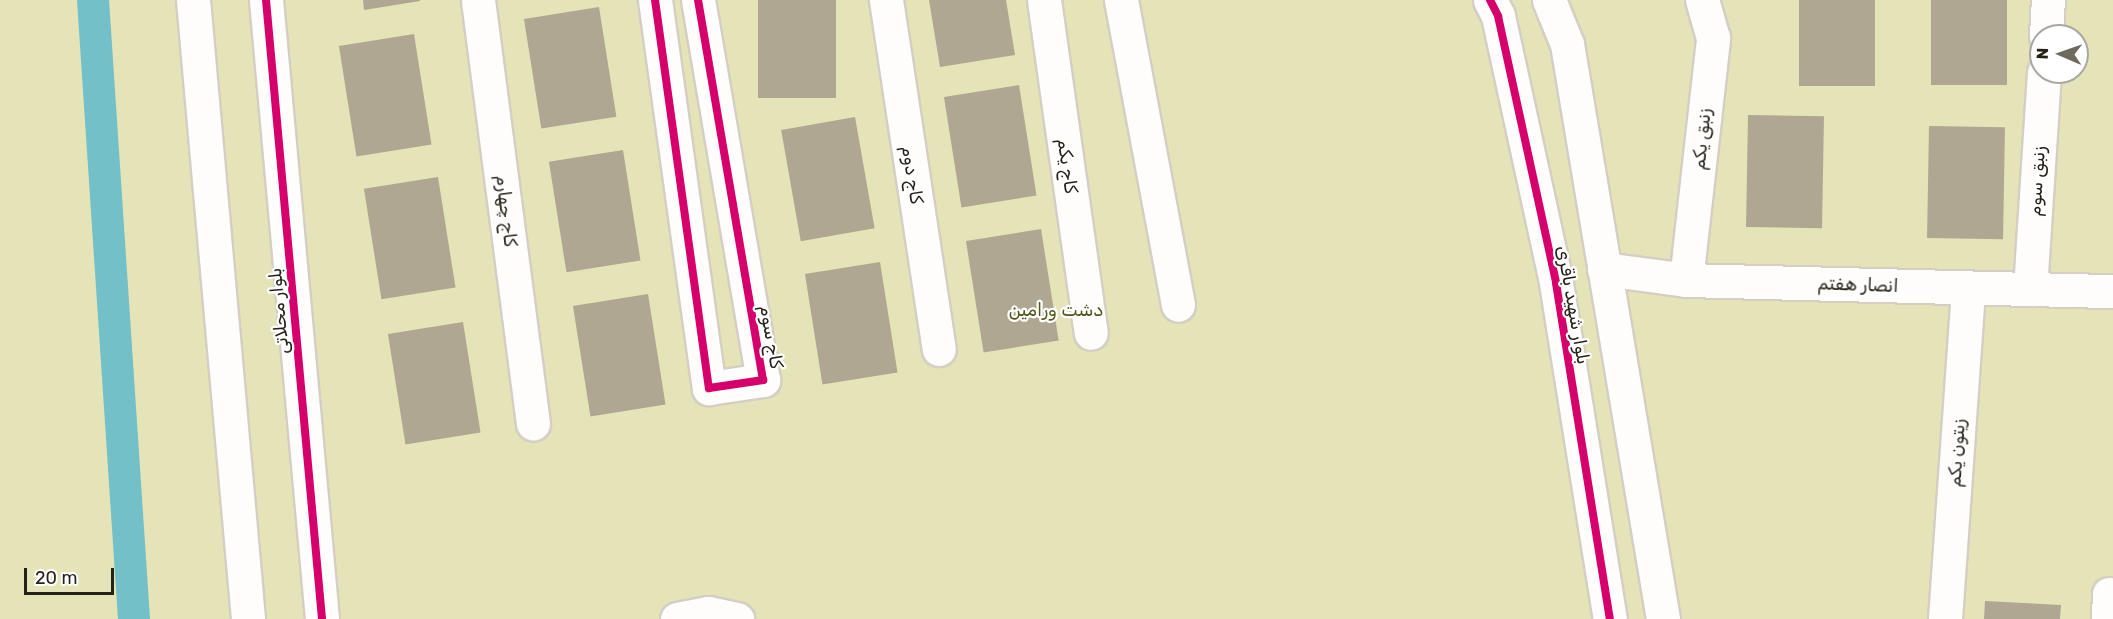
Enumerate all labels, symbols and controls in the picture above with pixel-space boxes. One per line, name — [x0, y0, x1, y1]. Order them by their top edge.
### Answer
north arrow — [2029, 24, 2089, 84]
text: N — [2033, 47, 2052, 60]
street label: زنبق یکم — [1688, 107, 1716, 171]
street label: کاج یکم — [1052, 137, 1082, 195]
street label: کاج دوم — [897, 144, 927, 206]
street label: زنبق سوم — [2024, 145, 2050, 217]
street label: کاج چهارم — [491, 174, 521, 248]
street label: بلوار شهید باقری — [1552, 244, 1594, 366]
street label: بلوار محلاتی — [264, 267, 294, 355]
street label: انصار هفتم — [1817, 273, 1899, 297]
park label: دشت ورامین — [1009, 299, 1103, 321]
street label: کاج سوم — [755, 304, 787, 370]
street label: زیتون یکم — [1944, 418, 1970, 488]
scale bar — [27, 556, 117, 594]
text: 20 m — [35, 567, 77, 589]

